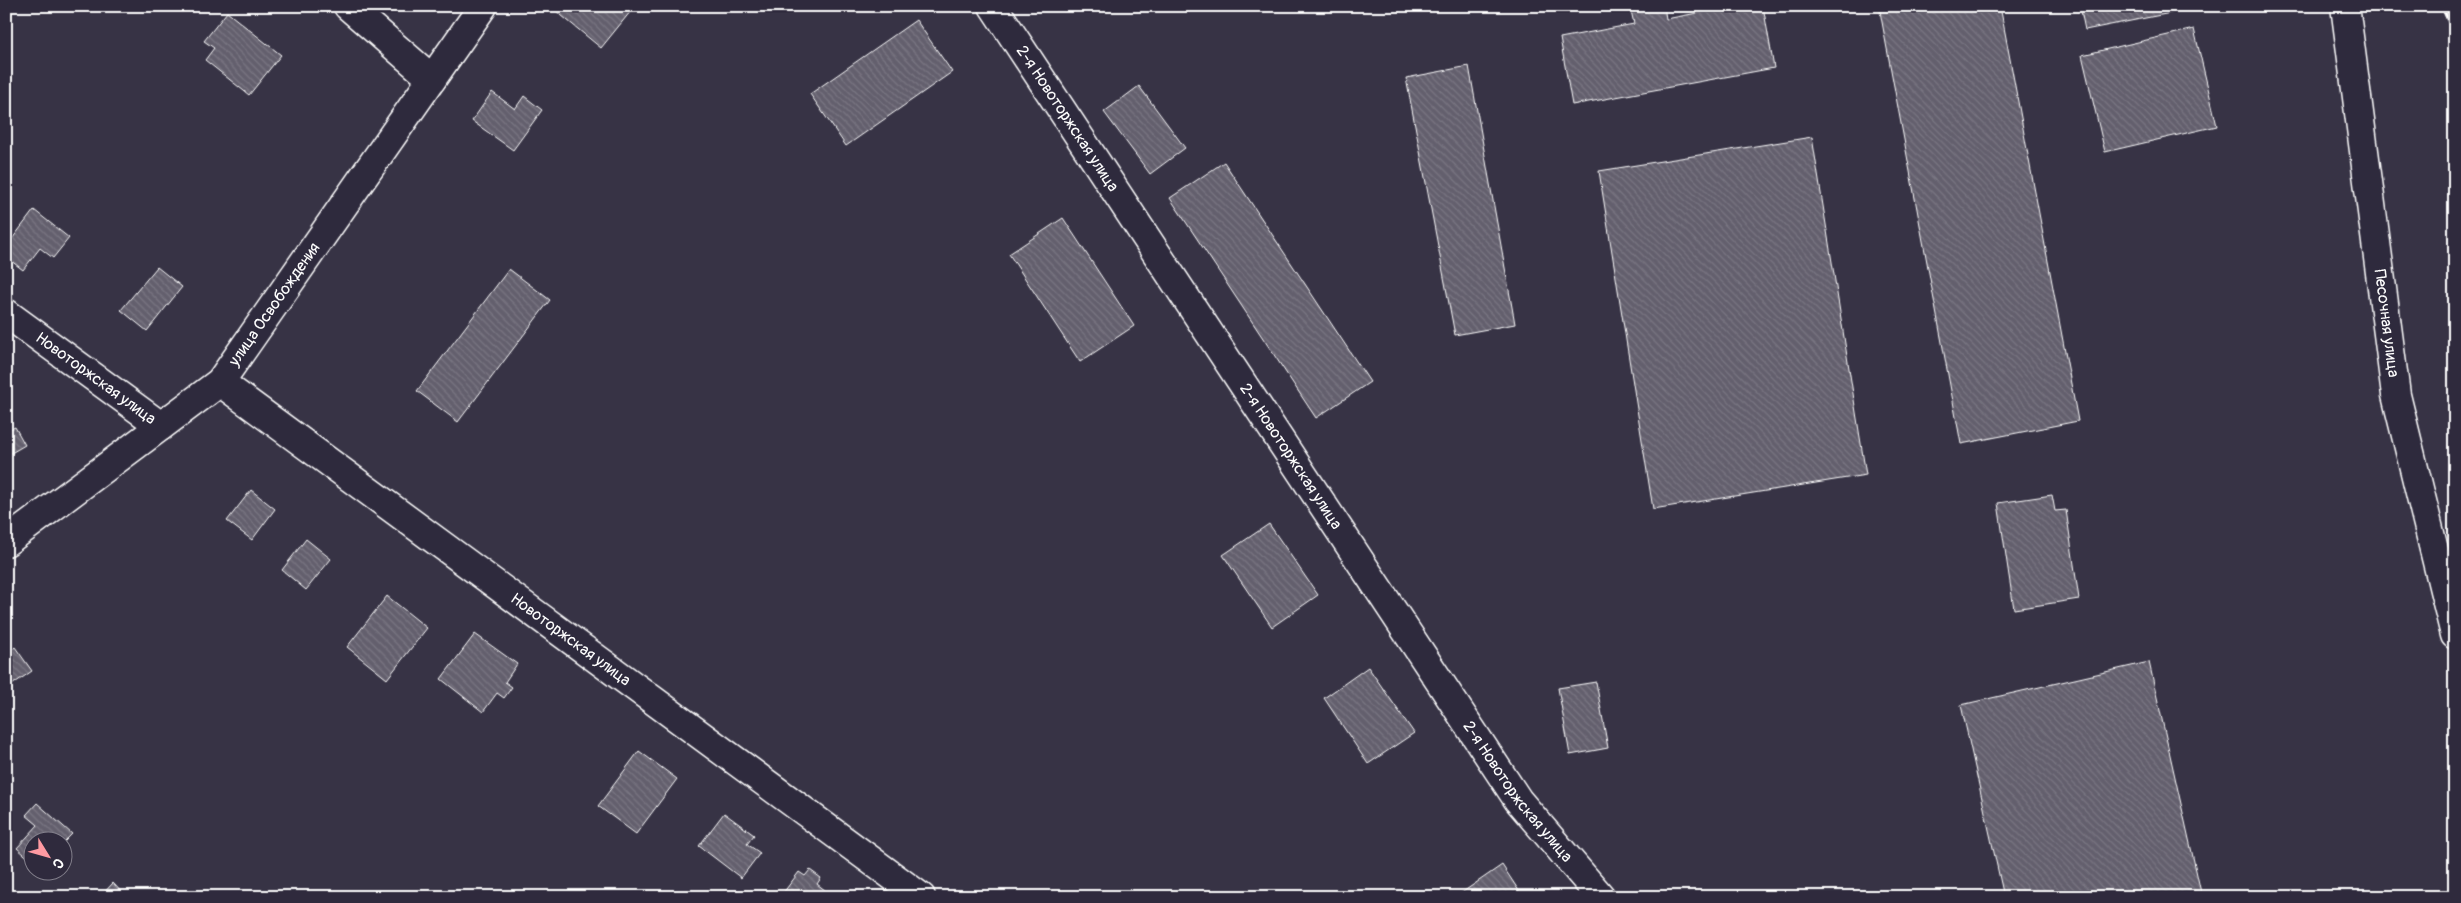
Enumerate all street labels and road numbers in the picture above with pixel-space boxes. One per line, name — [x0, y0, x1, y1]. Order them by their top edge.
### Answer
street label: 2-я Новоторжская улица — [1012, 42, 1123, 196]
street label: улица Освобождения — [224, 239, 324, 371]
street label: Песочная улица — [2370, 268, 2404, 378]
street label: Новоторжская улица — [31, 328, 160, 429]
street label: 2-я Новоторжская улица — [1235, 380, 1346, 533]
street label: Новоторжская улица — [506, 589, 635, 690]
street label: 2-я Новоторжская улица — [1459, 717, 1577, 866]

